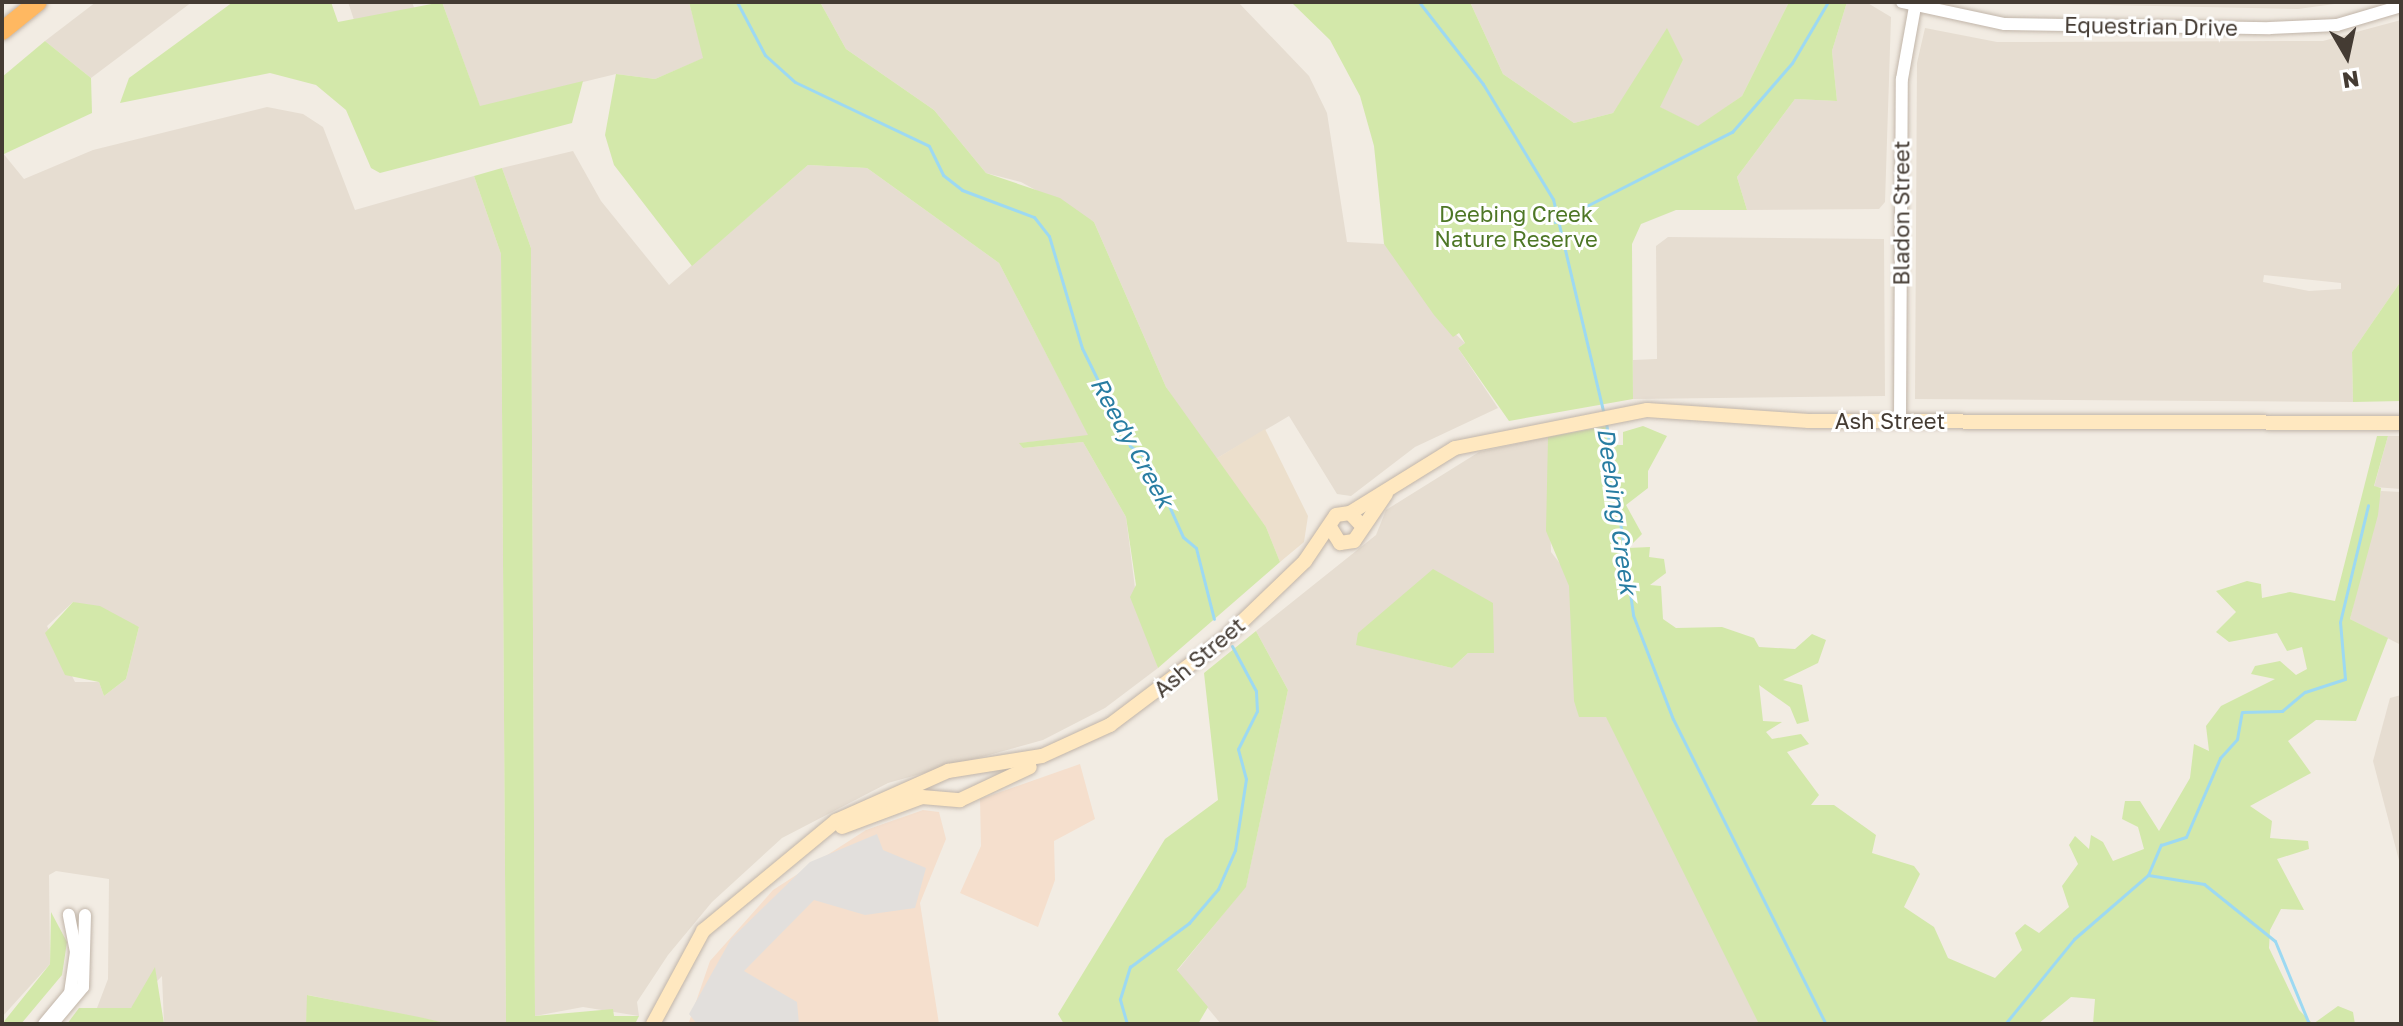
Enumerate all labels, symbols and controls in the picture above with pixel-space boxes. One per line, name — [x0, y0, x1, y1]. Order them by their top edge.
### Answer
street label: Equestrian Drive — [2064, 11, 2238, 41]
north arrow — [2307, 16, 2387, 96]
text: N — [2340, 66, 2361, 95]
street label: Bladon Street — [1888, 140, 1914, 286]
park label: Deebing Creek Nature Reserve — [1434, 200, 1598, 252]
water label: Reedy Creek — [1085, 372, 1181, 512]
street label: Ash Street — [1835, 408, 1945, 434]
water label: Deebing Creek — [1592, 426, 1644, 596]
street label: Ash Street — [1148, 611, 1250, 703]

